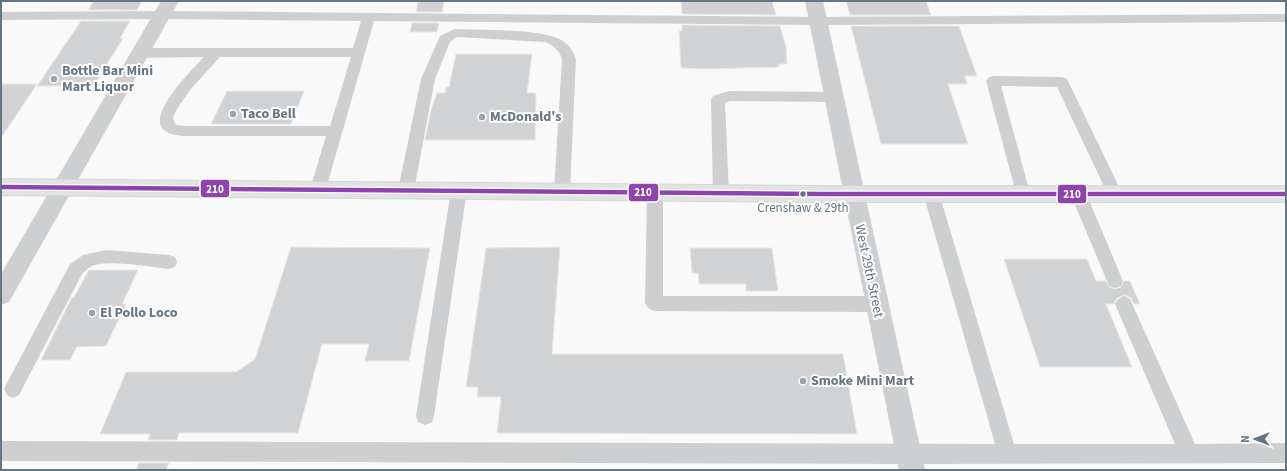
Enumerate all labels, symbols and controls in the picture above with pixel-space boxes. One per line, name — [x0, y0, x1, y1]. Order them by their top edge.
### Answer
place label: Bottle Bar Mini Mart Liquor — [62, 61, 153, 97]
marker: Bottle Bar Mini Mart Liquor — [49, 74, 59, 84]
place label: Taco Bell — [241, 104, 296, 124]
place label: McDonald's — [490, 107, 561, 127]
marker: Taco Bell — [228, 109, 238, 119]
marker: McDonald's — [477, 112, 487, 122]
line badge: 210 — [200, 179, 230, 198]
text: 210 — [206, 182, 224, 197]
line badge: 210 — [628, 183, 659, 202]
line badge: 210 — [1057, 184, 1087, 204]
text: 210 — [634, 185, 652, 200]
text: 210 — [1063, 187, 1081, 202]
marker: Crenshaw & 29th — [798, 189, 808, 199]
place label: Crenshaw & 29th — [757, 199, 849, 217]
street label: West 29th Street — [849, 222, 889, 320]
place label: El Pollo Loco — [100, 303, 178, 323]
marker: El Pollo Loco — [87, 308, 97, 318]
place label: Smoke Mini Mart — [811, 371, 915, 391]
marker: Smoke Mini Mart — [798, 376, 808, 386]
north arrow — [1235, 419, 1275, 459]
text: N — [1238, 435, 1253, 443]

